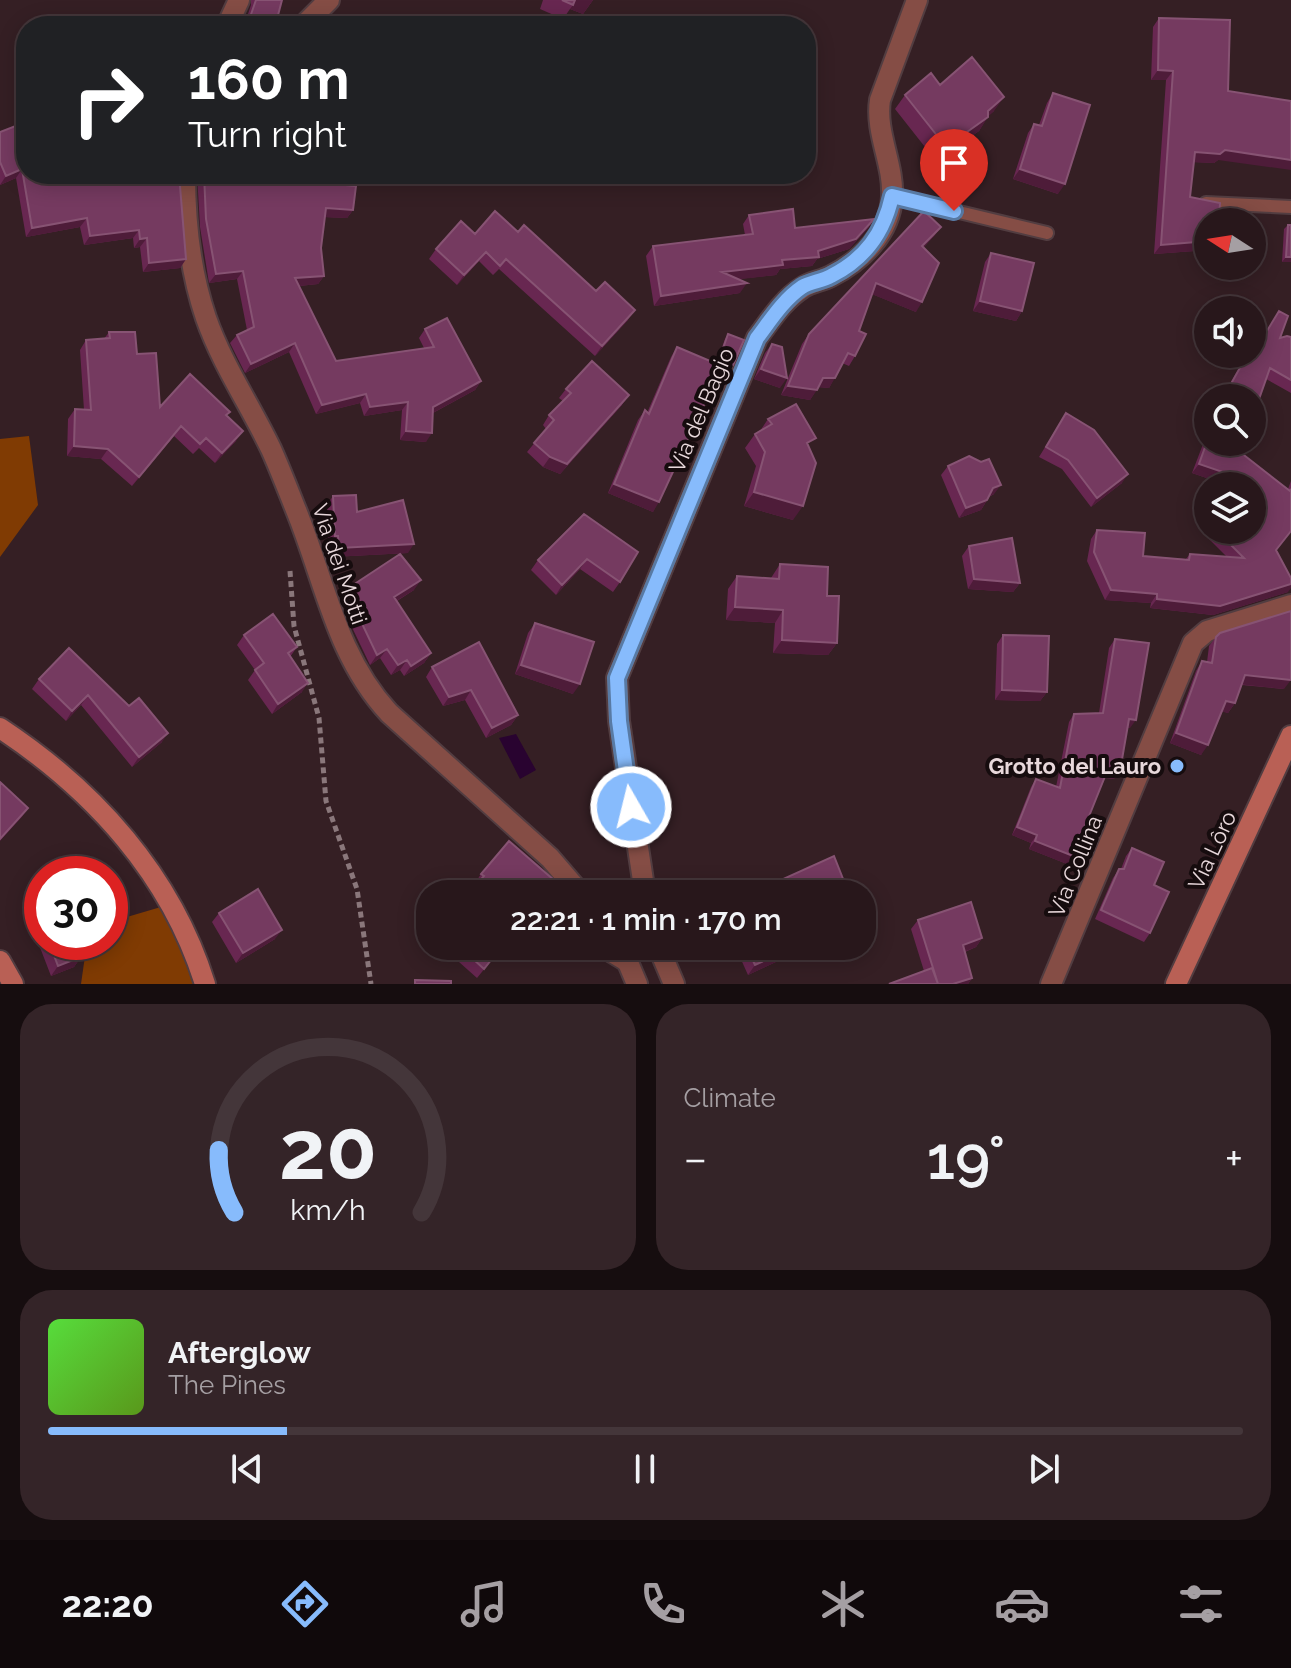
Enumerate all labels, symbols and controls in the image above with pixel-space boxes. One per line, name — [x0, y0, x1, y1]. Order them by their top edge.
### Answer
text: 160 m — [188, 46, 350, 112]
icon: right — [56, 48, 160, 152]
text: Turn right — [188, 113, 347, 155]
pin — [920, 129, 988, 211]
icon: arrive — [932, 141, 976, 185]
north arrow — [1194, 208, 1266, 280]
map controls — [1194, 208, 1266, 544]
button: sound — [1194, 296, 1266, 368]
street label: Via del Bagio — [663, 344, 739, 476]
button: search — [1194, 384, 1266, 456]
button: layers — [1194, 472, 1266, 544]
street label: Via dei Motti — [307, 500, 373, 628]
place label: Grotto del Lauro — [988, 753, 1161, 779]
marker: Grotto del Lauro — [1168, 757, 1186, 775]
position arrow — [589, 765, 673, 849]
street label: Via Lôro — [1183, 807, 1241, 893]
street label: Via Collina — [1043, 811, 1107, 921]
speed limit sign: 30 — [24, 856, 128, 960]
text: 22:21 · 1 min · 170 m — [510, 902, 782, 937]
text: Climate — [684, 1083, 776, 1113]
text: 20 — [279, 1101, 377, 1198]
text: 19° — [927, 1123, 1005, 1193]
text: − — [684, 1133, 707, 1184]
text: + — [1225, 1133, 1243, 1184]
text: km/h — [290, 1193, 365, 1227]
text: Afterglow — [168, 1335, 311, 1370]
text: The Pines — [168, 1370, 286, 1400]
icon: previous — [225, 1447, 269, 1491]
icon: pause — [623, 1447, 667, 1491]
icon: next — [1022, 1447, 1066, 1491]
icon: directions — [277, 1576, 333, 1632]
icon: music — [456, 1576, 512, 1632]
icon: phone — [635, 1576, 691, 1632]
icon: climate — [815, 1576, 871, 1632]
icon: car — [994, 1576, 1050, 1632]
icon: filters — [1173, 1576, 1229, 1632]
text: 22:20 — [62, 1583, 154, 1625]

